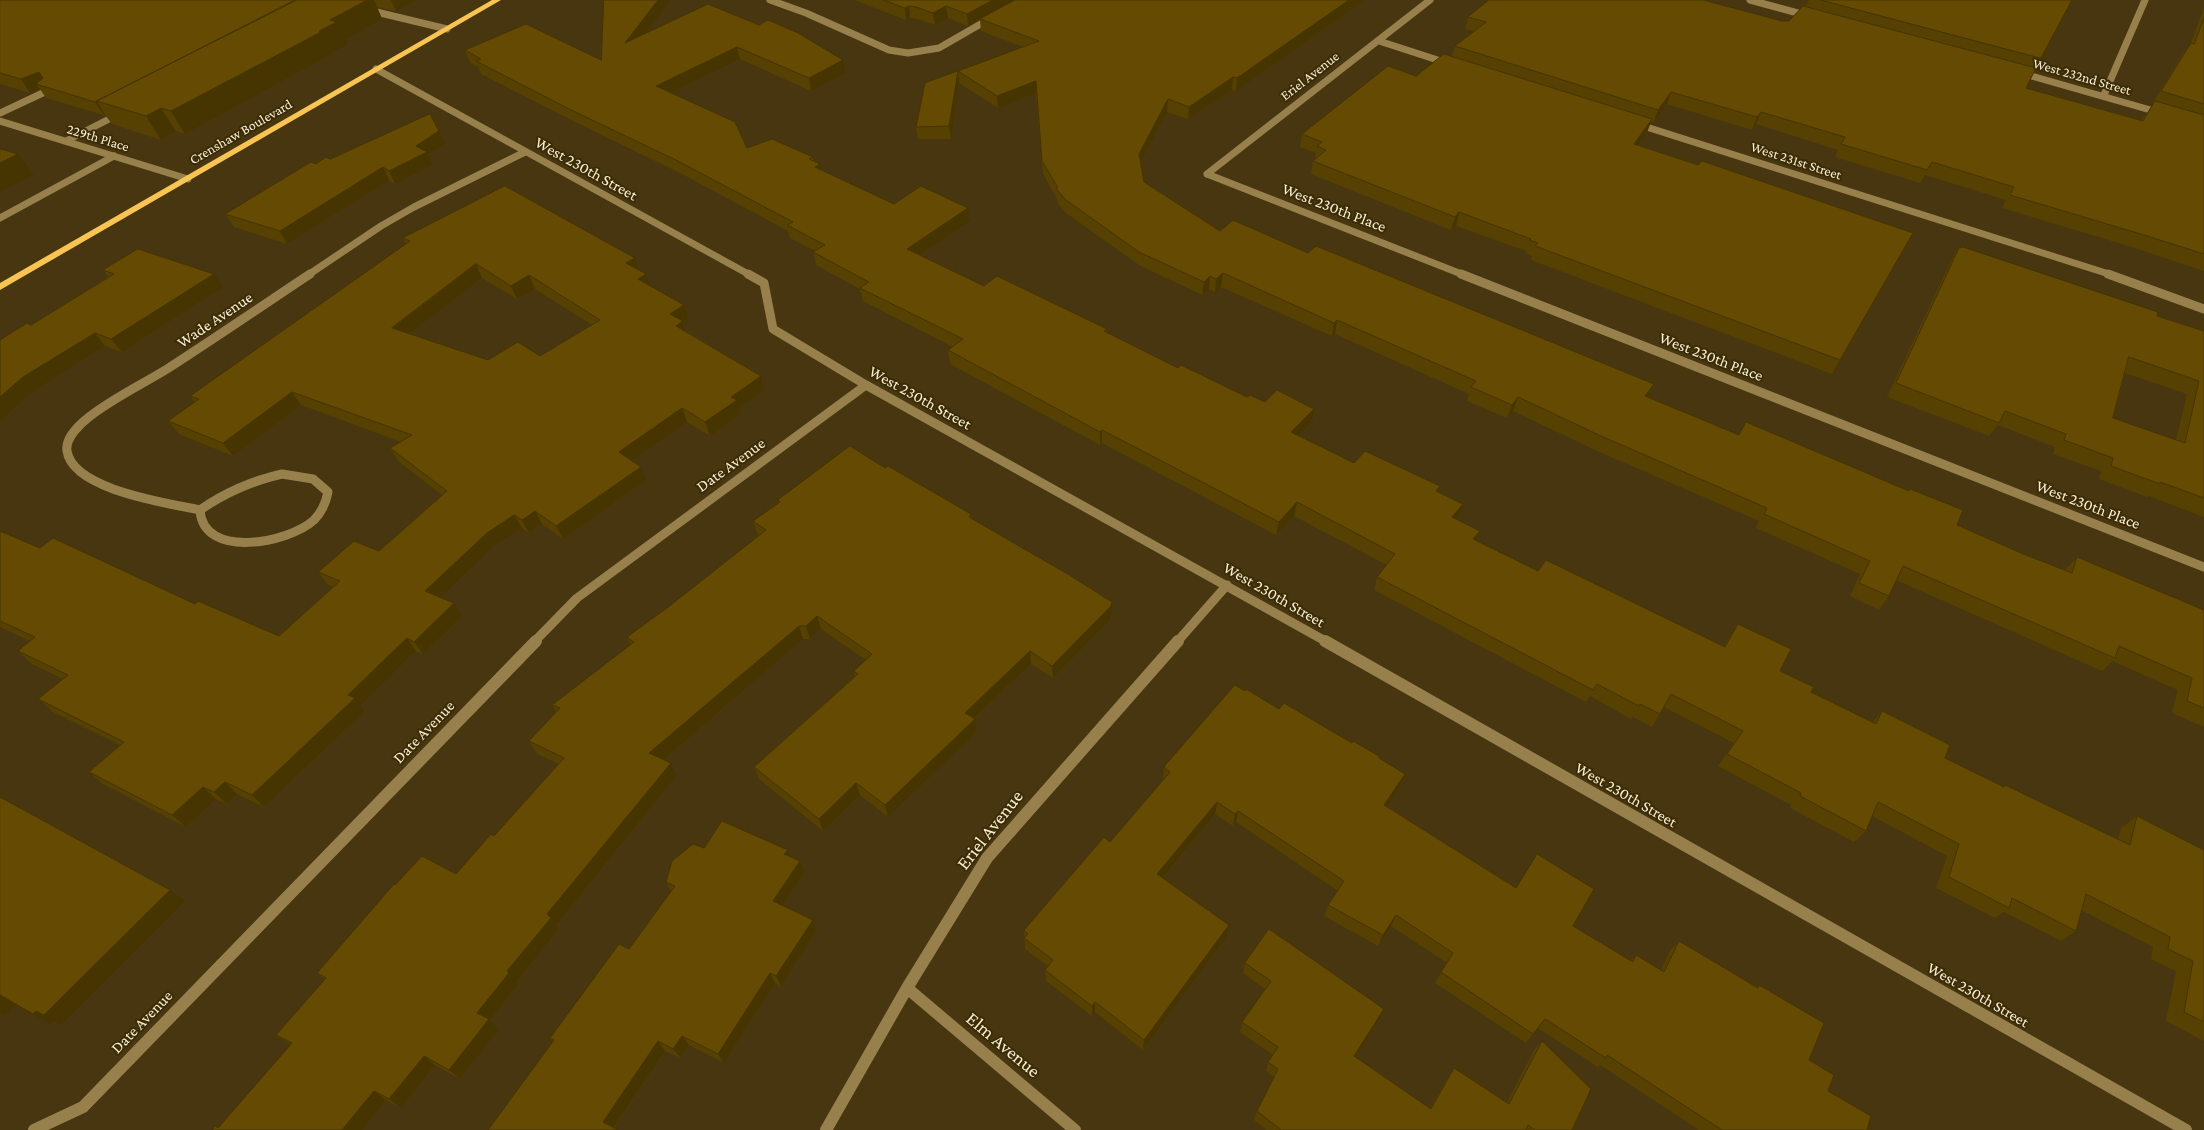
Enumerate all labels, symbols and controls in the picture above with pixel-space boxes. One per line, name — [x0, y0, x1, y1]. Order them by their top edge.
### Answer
street label: Eriel Avenue — [1277, 48, 1343, 104]
street label: West 232nd Street — [2031, 55, 2133, 99]
street label: Crenshaw Boulevard — [187, 96, 295, 168]
street label: 229th Place — [65, 121, 131, 155]
street label: West 230th Street — [531, 133, 641, 205]
street label: West 231st Street — [1748, 138, 1844, 184]
street label: West 230th Place — [1279, 179, 1389, 237]
street label: Wade Avenue — [174, 288, 256, 352]
street label: West 230th Place — [1656, 328, 1766, 386]
street label: West 230th Street — [865, 362, 975, 434]
street label: Date Avenue — [693, 434, 769, 496]
street label: West 230th Place — [2033, 476, 2143, 534]
street label: West 230th Street — [1220, 558, 1328, 632]
street label: Date Avenue — [389, 696, 459, 768]
street label: West 230th Street — [1572, 758, 1680, 832]
street label: Eriel Avenue — [952, 786, 1028, 874]
street label: West 230th Street — [1924, 958, 2032, 1032]
street label: Date Avenue — [107, 986, 177, 1058]
street label: Elm Avenue — [961, 1007, 1045, 1083]

